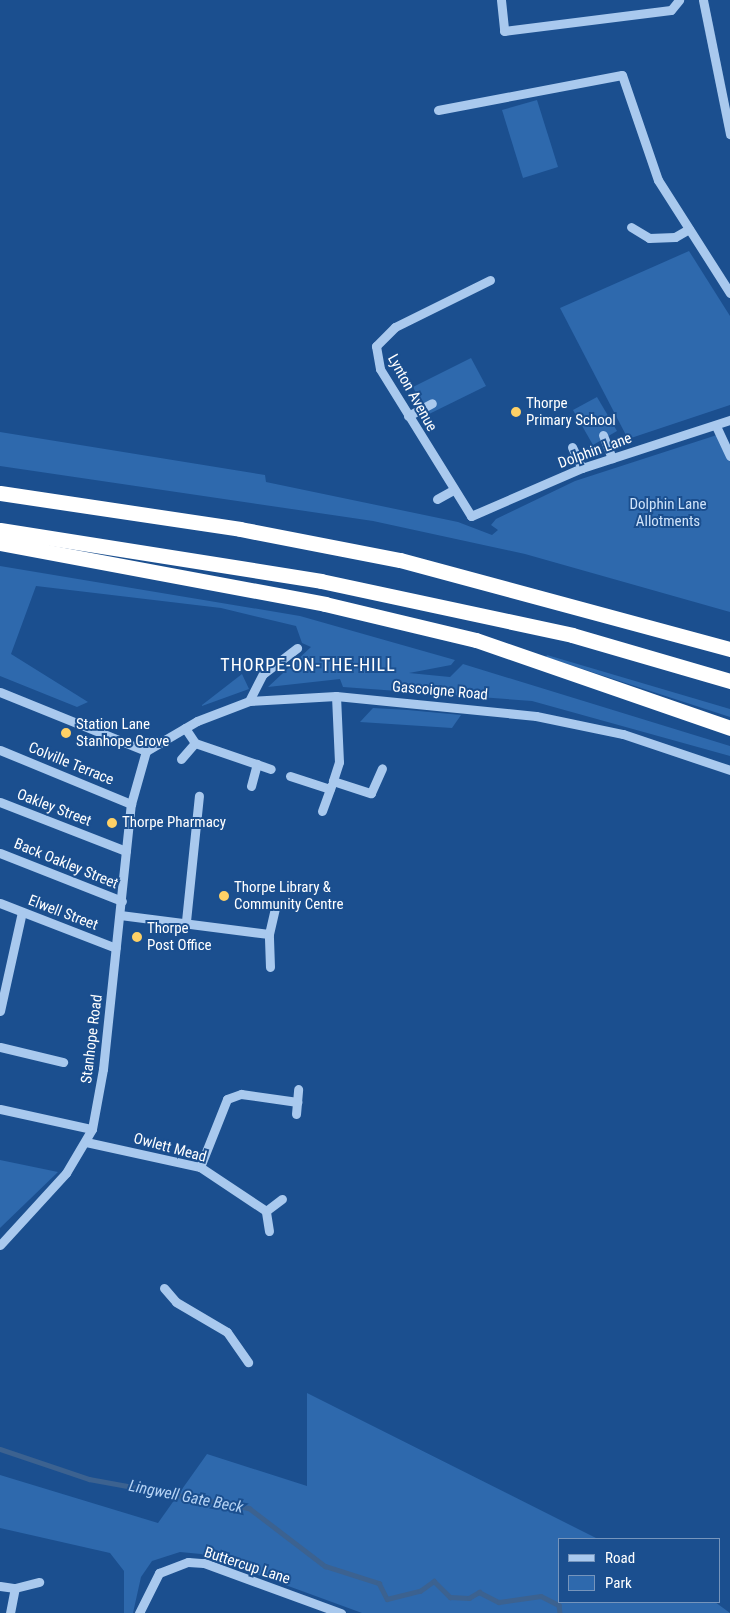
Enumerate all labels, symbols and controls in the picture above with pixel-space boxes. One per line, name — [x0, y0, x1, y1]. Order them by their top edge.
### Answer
street label: Lynton Avenue — [383, 351, 441, 435]
place label: Thorpe Primary School — [526, 394, 616, 429]
marker: Thorpe Primary School — [510, 406, 522, 418]
street label: Dolphin Lane — [556, 429, 634, 473]
park label: Dolphin Lane Allotments — [630, 495, 706, 530]
district label: THORPE-ON-THE-HILL — [218, 654, 398, 676]
street label: Gascoigne Road — [391, 678, 489, 704]
place label: Station Lane Stanhope Grove — [76, 715, 169, 750]
marker: Station Lane Stanhope Grove — [60, 727, 72, 739]
street label: Colville Terrace — [26, 739, 116, 789]
street label: Oakley Street — [14, 786, 94, 830]
place label: Thorpe Pharmacy — [122, 814, 226, 832]
marker: Thorpe Pharmacy — [106, 817, 118, 829]
street label: Back Oakley Street — [11, 835, 121, 893]
place label: Thorpe Library & Community Centre — [234, 878, 343, 913]
marker: Thorpe Library & Community Centre — [218, 890, 230, 902]
street label: Elwell Street — [26, 891, 100, 935]
place label: Thorpe Post Office — [147, 919, 212, 954]
marker: Thorpe Post Office — [131, 931, 143, 943]
street label: Stanhope Road — [78, 994, 106, 1084]
street label: Owlett Mead — [132, 1130, 208, 1166]
water label: Lingwell Gate Beck — [127, 1476, 245, 1518]
legend — [558, 1538, 720, 1603]
street label: Buttercup Lane — [202, 1544, 292, 1588]
text: Road — [605, 1549, 635, 1567]
text: Park — [605, 1574, 632, 1592]

